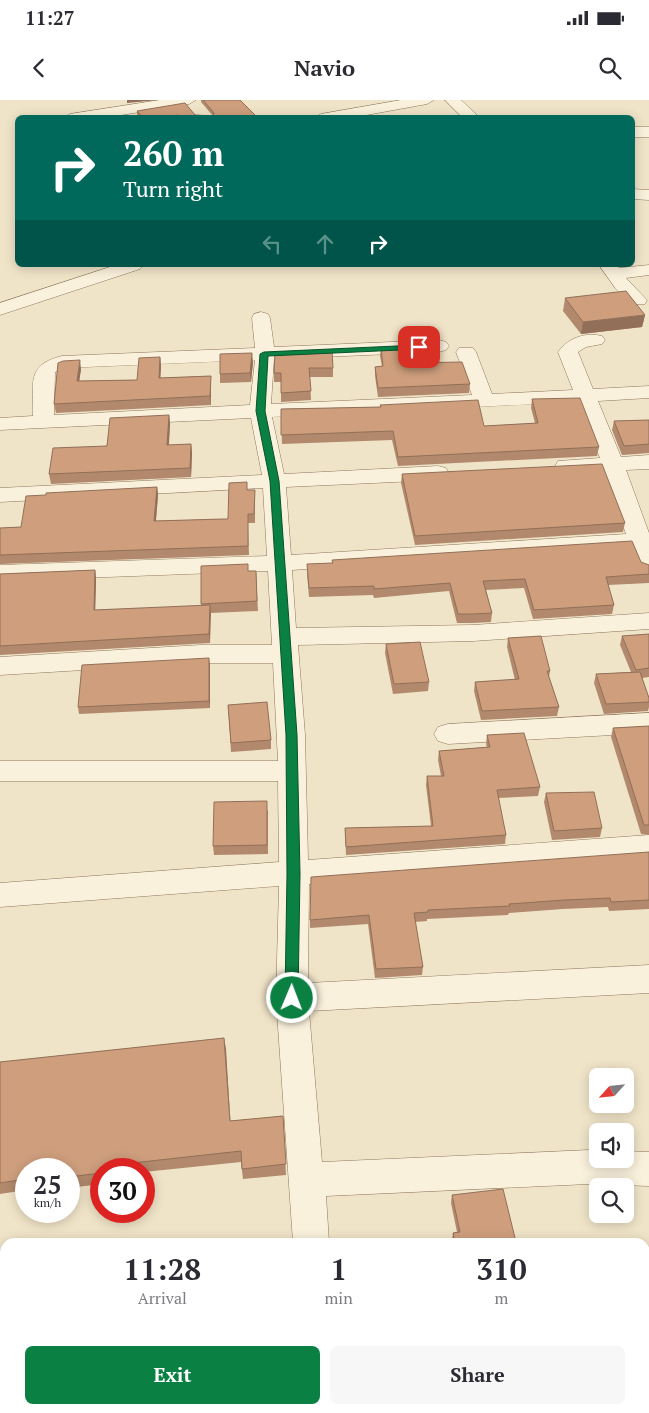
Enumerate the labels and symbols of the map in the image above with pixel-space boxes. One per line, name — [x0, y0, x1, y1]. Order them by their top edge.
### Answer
pin — [398, 326, 440, 368]
position arrow — [265, 971, 317, 1023]
north arrow — [589, 1068, 634, 1112]
speed limit sign: 30 — [90, 1158, 155, 1223]

